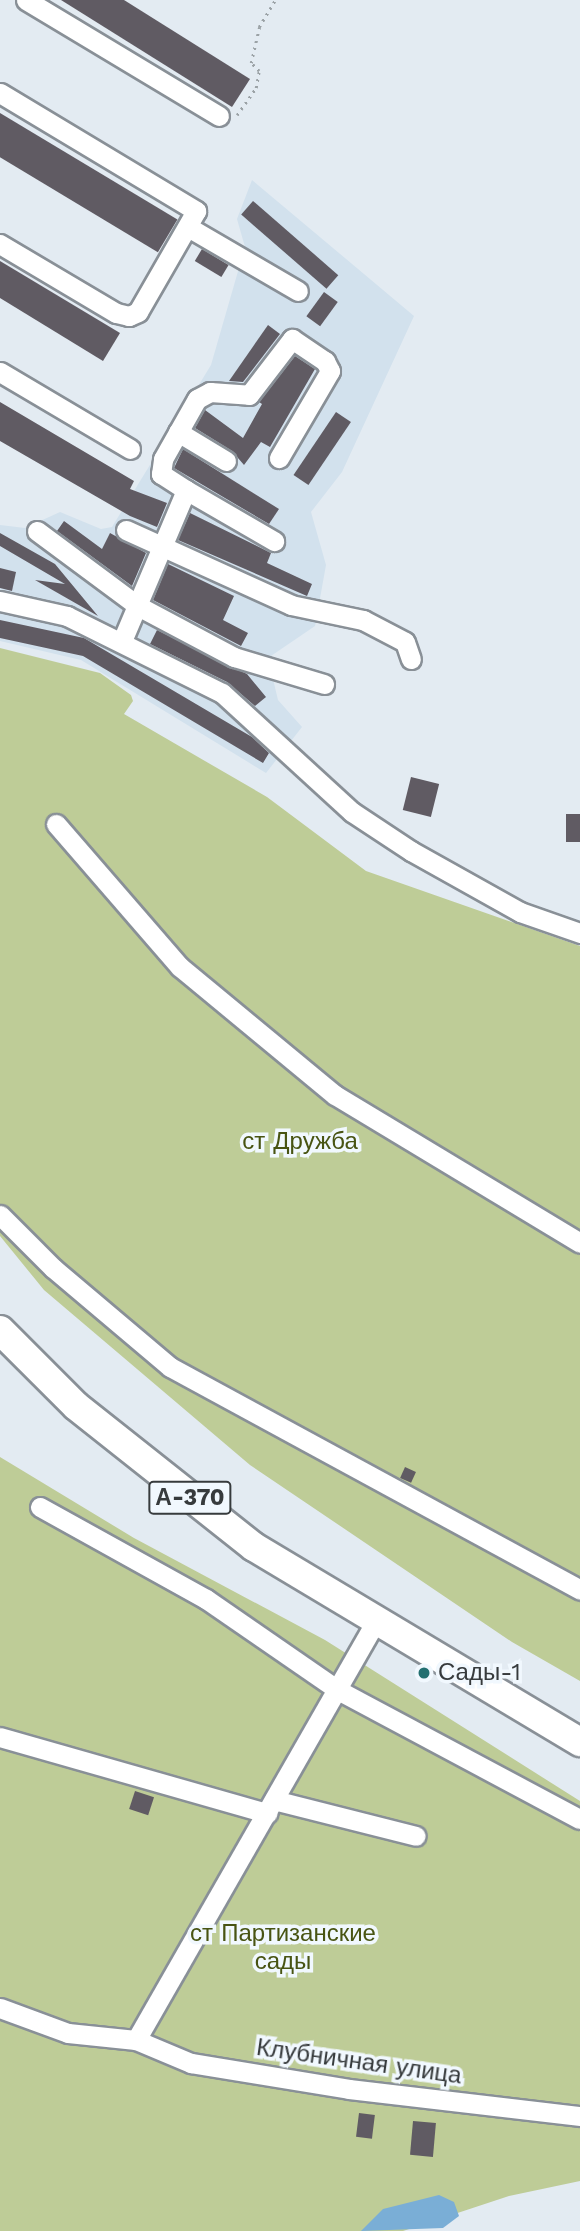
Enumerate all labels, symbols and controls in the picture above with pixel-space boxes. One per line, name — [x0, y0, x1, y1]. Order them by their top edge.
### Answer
park label: ст Дружба — [242, 1128, 358, 1156]
road number: А-370 — [148, 1478, 232, 1518]
place label: Сады-1 — [438, 1659, 521, 1687]
marker: Сады-1 — [416, 1665, 432, 1681]
park label: ст Партизанские сады — [190, 1920, 376, 1976]
street label: Клубничная улица — [255, 2033, 463, 2091]

